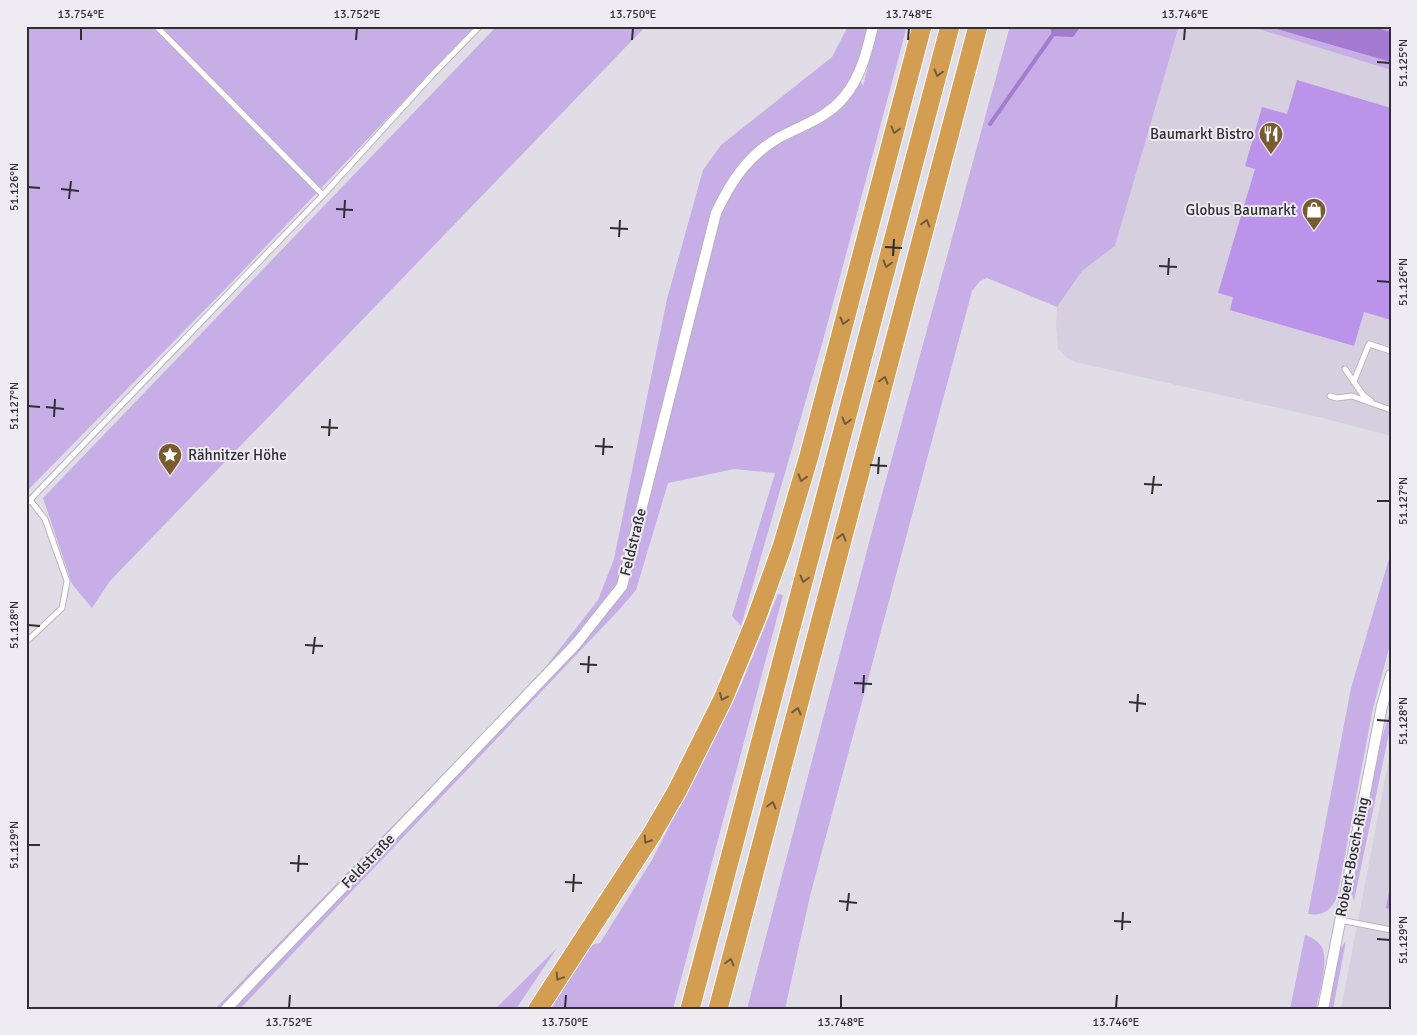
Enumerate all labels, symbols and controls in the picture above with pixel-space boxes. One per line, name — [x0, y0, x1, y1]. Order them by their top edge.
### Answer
text: 13.754°E — [58, 7, 105, 22]
text: 13.752°E — [334, 7, 381, 22]
text: 13.750°E — [610, 7, 657, 22]
text: 13.748°E — [886, 7, 933, 22]
text: 13.746°E — [1162, 7, 1209, 22]
text: 51.125°N — [1396, 39, 1411, 87]
one-way arrow — [933, 69, 943, 77]
restaurant icon: Baumarkt Bistro — [1258, 121, 1284, 155]
place label: Baumarkt Bistro — [1150, 125, 1254, 143]
one-way arrow — [890, 126, 901, 135]
text: 51.126°N — [7, 163, 22, 211]
shop icon: Globus Baumarkt — [1301, 197, 1327, 231]
place label: Globus Baumarkt — [1186, 201, 1296, 219]
one-way arrow — [920, 218, 931, 227]
text: 51.126°N — [1396, 258, 1411, 306]
one-way arrow — [882, 260, 893, 269]
one-way arrow — [840, 317, 850, 325]
one-way arrow — [879, 376, 889, 384]
text: 51.127°N — [7, 382, 22, 430]
one-way arrow — [841, 417, 852, 426]
place icon: Rähnitzer Höhe — [157, 442, 183, 476]
place label: Rähnitzer Höhe — [188, 446, 287, 464]
one-way arrow — [798, 474, 808, 482]
text: 51.127°N — [1396, 477, 1411, 525]
street label: Feldstraße — [616, 506, 650, 578]
one-way arrow — [836, 532, 847, 541]
one-way arrow — [800, 574, 810, 582]
text: 51.128°N — [7, 601, 22, 649]
one-way arrow — [719, 692, 730, 701]
text: 51.128°N — [1396, 697, 1411, 745]
one-way arrow — [791, 706, 802, 715]
street label: Robert-Bosch-Ring — [1332, 796, 1372, 918]
one-way arrow — [766, 800, 777, 809]
text: 51.129°N — [7, 821, 22, 869]
street label: Feldstraße — [338, 830, 398, 892]
one-way arrow — [644, 835, 654, 844]
text: 51.129°N — [1396, 916, 1411, 964]
one-way arrow — [724, 957, 735, 966]
one-way arrow — [556, 971, 565, 980]
text: 13.752°E — [266, 1015, 313, 1030]
text: 13.750°E — [542, 1015, 589, 1030]
text: 13.748°E — [818, 1015, 865, 1030]
text: 13.746°E — [1093, 1015, 1140, 1030]

